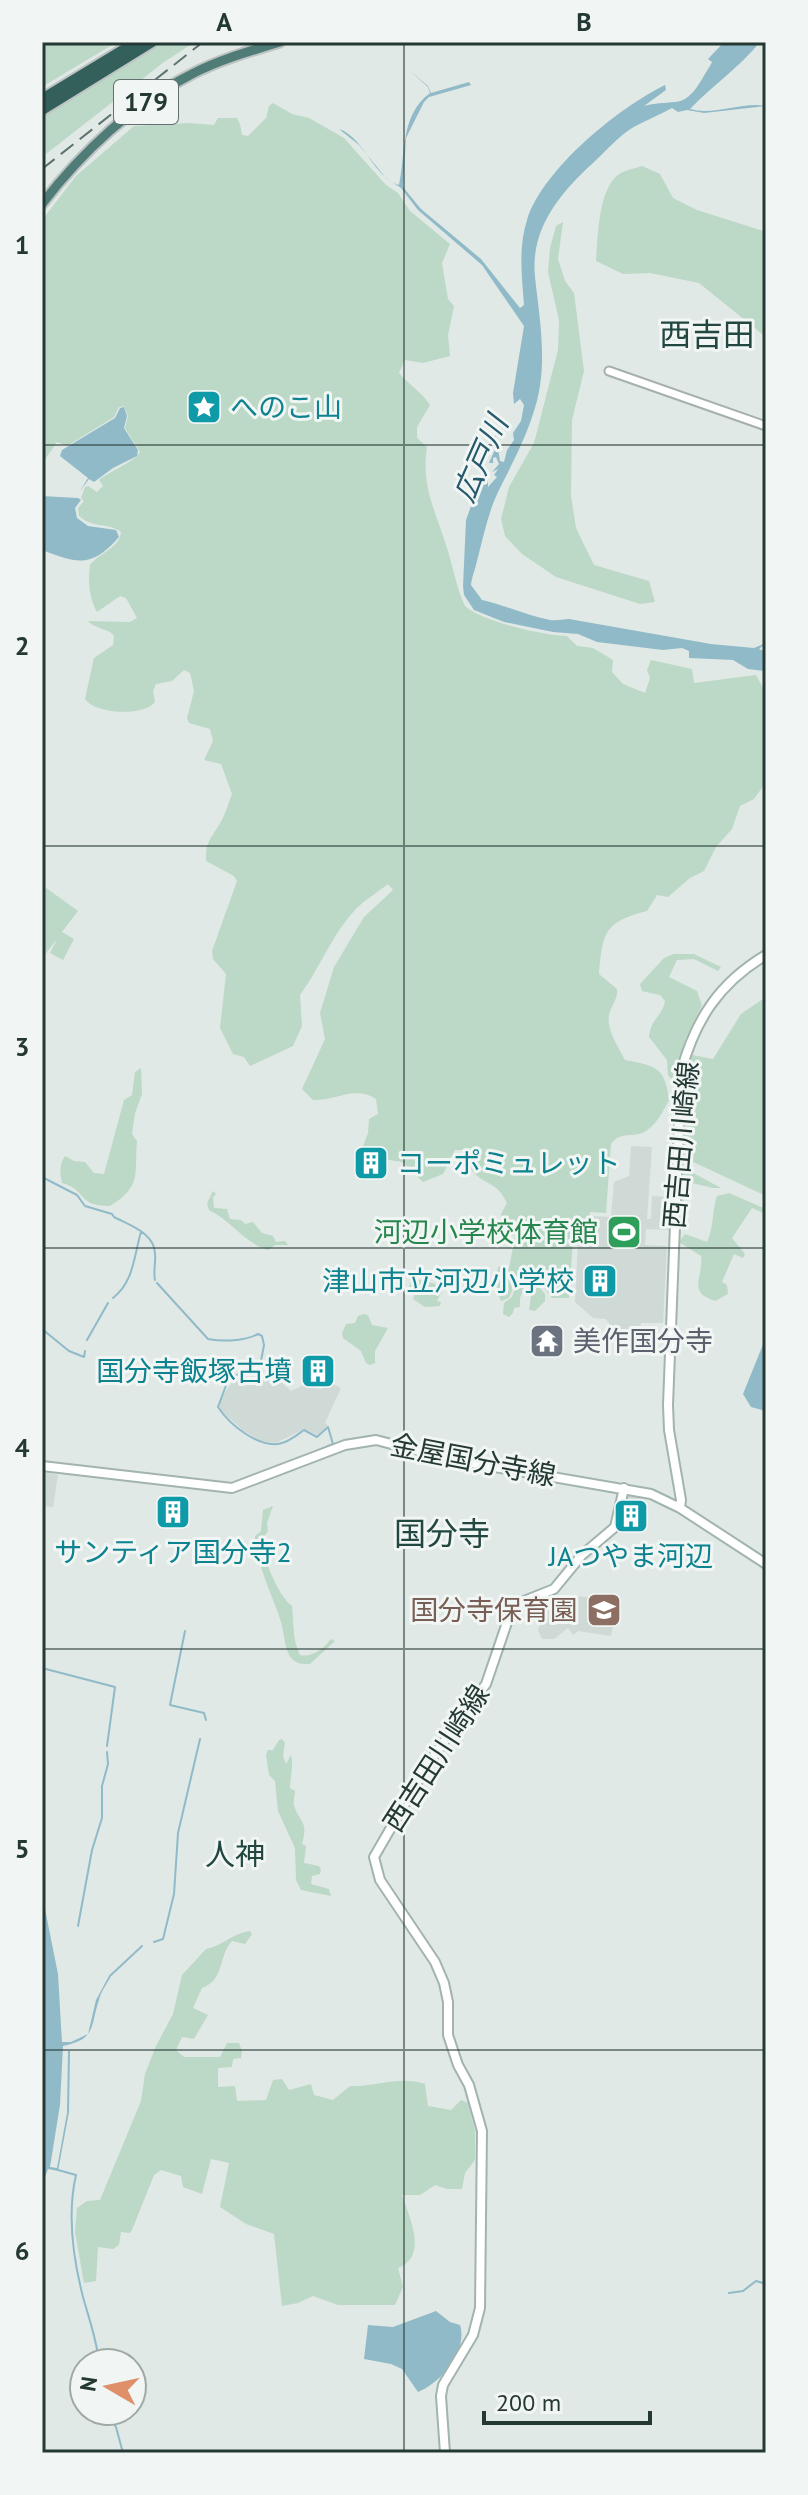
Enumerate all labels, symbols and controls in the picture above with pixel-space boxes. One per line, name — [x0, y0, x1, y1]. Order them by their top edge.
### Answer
text: A — [216, 5, 232, 38]
text: B — [576, 5, 592, 38]
road number: 179 — [114, 80, 178, 124]
text: 1 — [15, 228, 29, 261]
district label: 西吉田 — [659, 313, 755, 355]
place icon: へのこ山 — [185, 388, 223, 426]
place label: へのこ山 — [230, 388, 342, 425]
water label: 広戸川 — [444, 407, 517, 507]
text: 2 — [15, 629, 29, 662]
text: 3 — [15, 1030, 29, 1063]
street label: 西吉田川崎線 — [655, 1060, 706, 1230]
building icon: コーポミュレット — [352, 1144, 390, 1182]
place label: コーポミュレット — [397, 1144, 620, 1181]
place label: 河辺小学校体育館 — [374, 1213, 598, 1250]
sports icon: 河辺小学校体育館 — [605, 1213, 643, 1251]
place label: 津山市立河辺小学校 — [322, 1262, 574, 1299]
building icon: 津山市立河辺小学校 — [581, 1262, 619, 1300]
temple icon: 美作国分寺 — [528, 1322, 566, 1360]
place label: 美作国分寺 — [573, 1322, 713, 1359]
place label: 国分寺飯塚古墳 — [96, 1352, 292, 1389]
building icon: 国分寺飯塚古墳 — [299, 1352, 337, 1390]
street label: 金屋国分寺線 — [387, 1425, 559, 1494]
text: 4 — [15, 1431, 30, 1464]
building icon: サンティア国分寺2 — [154, 1493, 192, 1531]
building icon: JAつやま河辺 — [612, 1497, 650, 1535]
district label: 国分寺 — [394, 1512, 490, 1554]
place label: サンティア国分寺2 — [54, 1533, 292, 1570]
place label: JAつやま河辺 — [548, 1537, 713, 1574]
place label: 国分寺保育園 — [410, 1591, 578, 1628]
school or university icon: 国分寺保育園 — [585, 1591, 623, 1629]
street label: 西吉田川崎線 — [374, 1677, 497, 1838]
text: 5 — [15, 1832, 29, 1865]
district label: 人神 — [205, 1834, 265, 1873]
text: 6 — [15, 2234, 29, 2267]
north arrow — [68, 2347, 148, 2427]
text: N — [73, 2375, 103, 2393]
scale bar — [484, 2375, 650, 2425]
text: 200 m — [496, 2387, 561, 2418]

